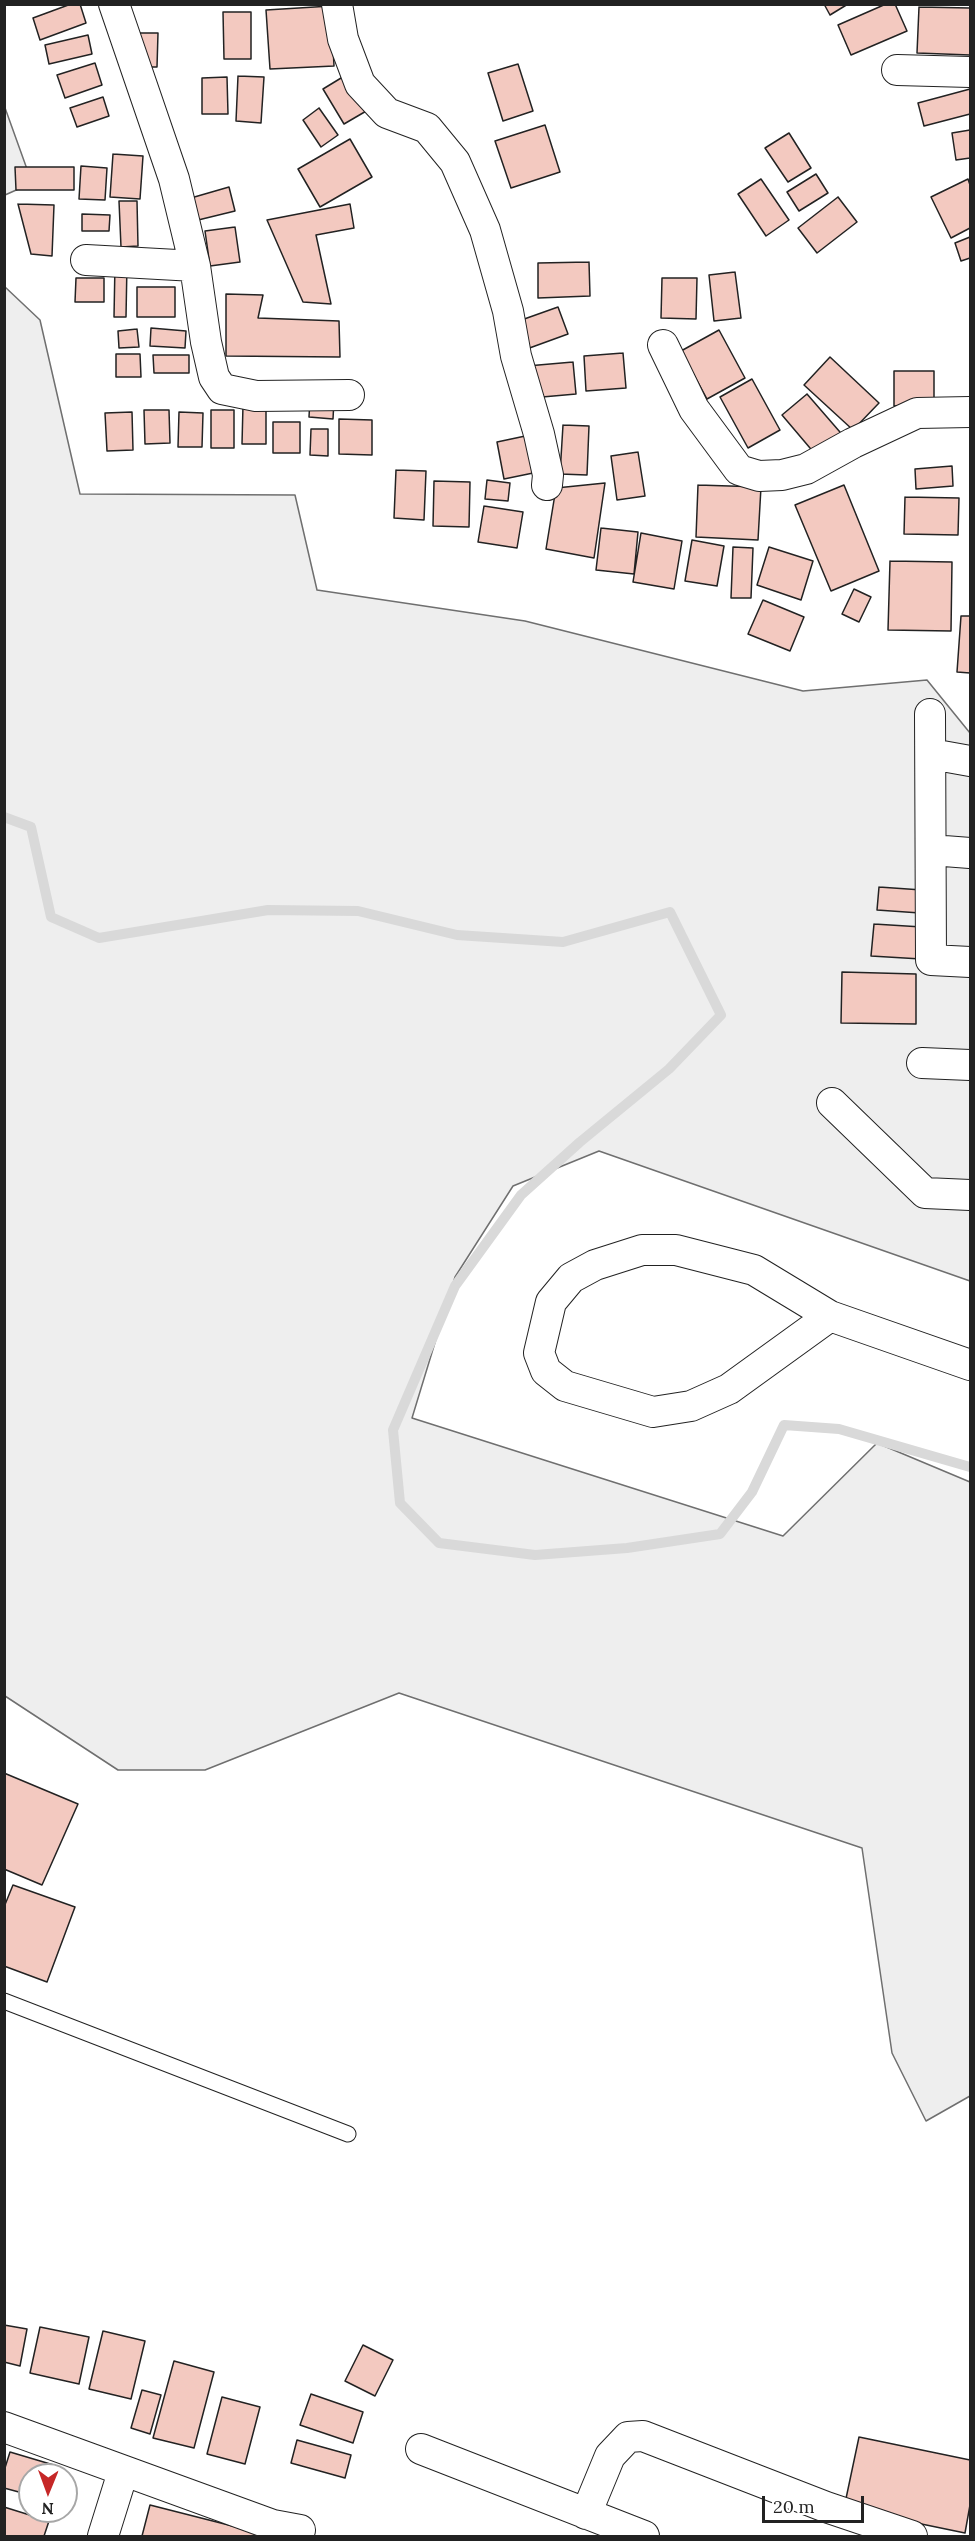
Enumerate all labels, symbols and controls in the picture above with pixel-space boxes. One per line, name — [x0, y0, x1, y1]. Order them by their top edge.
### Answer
north arrow — [18, 2463, 78, 2523]
scale bar — [765, 2484, 867, 2522]
text: 20 m — [773, 2495, 815, 2518]
text: N — [41, 2499, 54, 2519]

